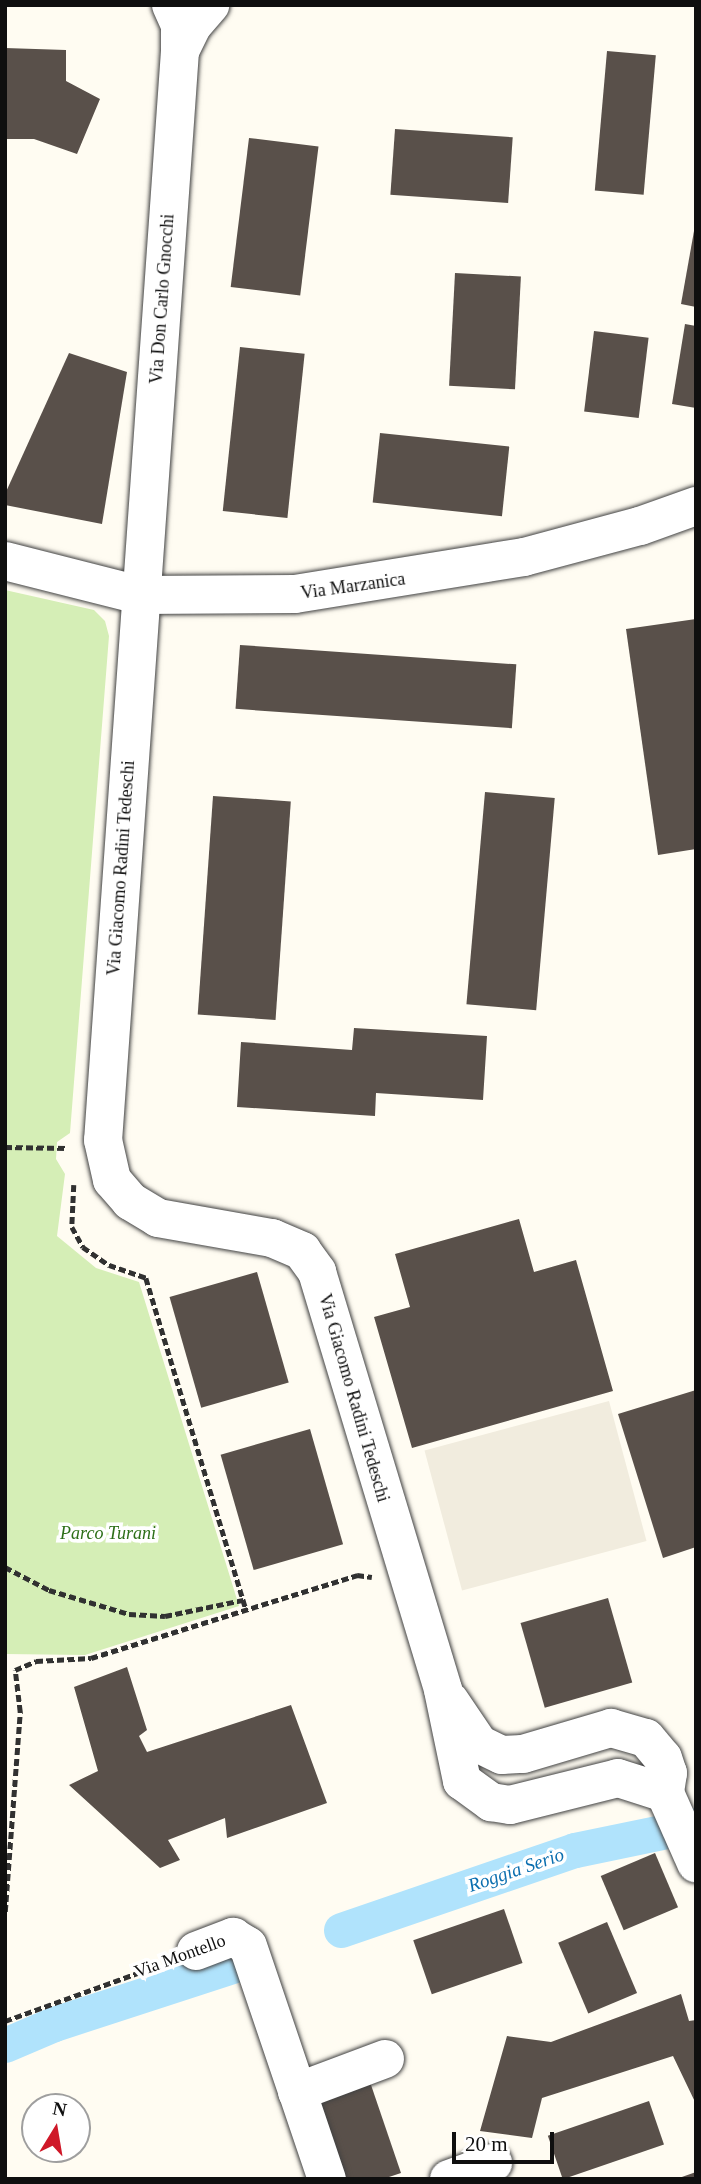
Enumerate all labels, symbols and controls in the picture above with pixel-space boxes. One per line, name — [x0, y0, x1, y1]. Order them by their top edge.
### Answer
street label: Via Don Carlo Gnocchi — [145, 213, 179, 385]
street label: Via Marzanica — [299, 568, 407, 604]
street label: Via Giacomo Radini Tedeschi — [103, 759, 139, 977]
street label: Via Giacomo Radini Tedeschi — [314, 1291, 394, 1505]
park label: Parco Turani — [60, 1522, 156, 1544]
water label: Roggia Serio — [465, 1843, 567, 1897]
street label: Via Montello — [131, 1930, 229, 1982]
north arrow — [21, 2093, 91, 2163]
text: N — [51, 2097, 68, 2120]
scale bar — [456, 2118, 558, 2162]
text: 20 m — [465, 2132, 508, 2156]

